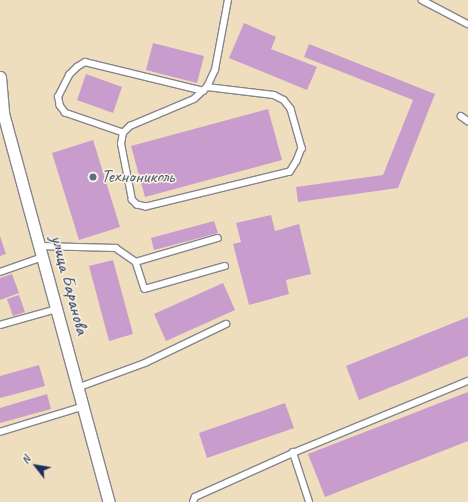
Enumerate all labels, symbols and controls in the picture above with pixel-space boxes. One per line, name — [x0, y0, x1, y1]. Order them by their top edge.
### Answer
place label: Технониколь — [101, 166, 174, 188]
marker: Технониколь — [88, 172, 98, 182]
street label: улица Баранова — [45, 233, 93, 337]
north arrow — [16, 446, 56, 486]
text: N — [18, 453, 33, 466]

